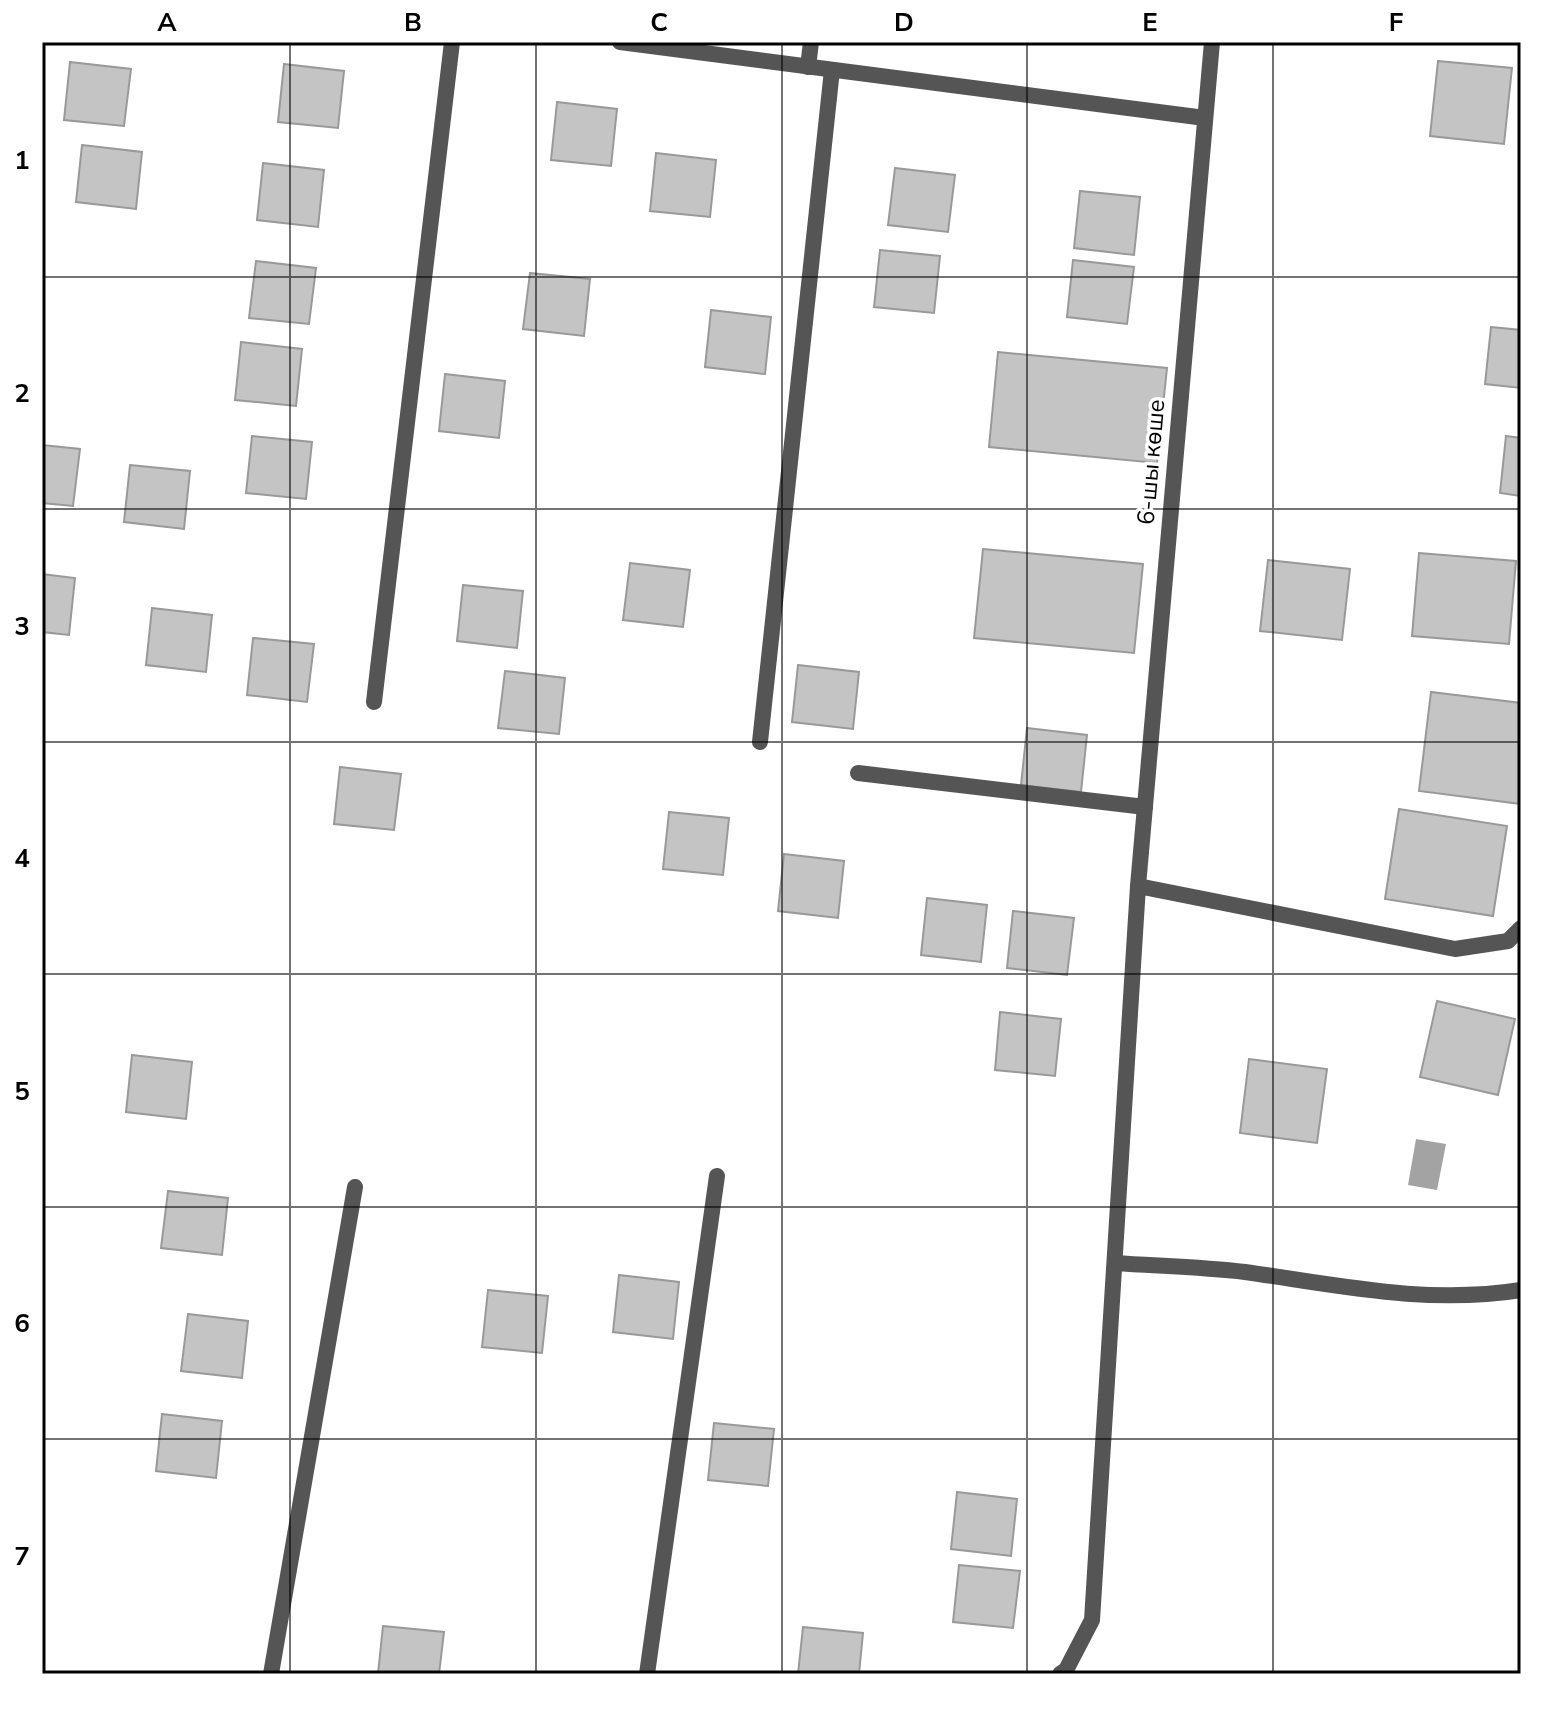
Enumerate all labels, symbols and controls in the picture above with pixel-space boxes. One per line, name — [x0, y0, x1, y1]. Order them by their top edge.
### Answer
text: A — [157, 5, 177, 40]
text: B — [404, 5, 422, 40]
text: C — [650, 5, 668, 40]
text: D — [894, 5, 914, 40]
text: E — [1142, 5, 1158, 40]
text: F — [1389, 5, 1403, 40]
text: 1 — [14, 143, 30, 178]
text: 2 — [14, 376, 30, 411]
street label: 6-шы көше — [1130, 398, 1172, 526]
text: 3 — [14, 609, 30, 644]
text: 4 — [14, 841, 30, 876]
text: 5 — [14, 1074, 30, 1109]
text: 6 — [14, 1306, 30, 1341]
text: 7 — [14, 1539, 30, 1574]

